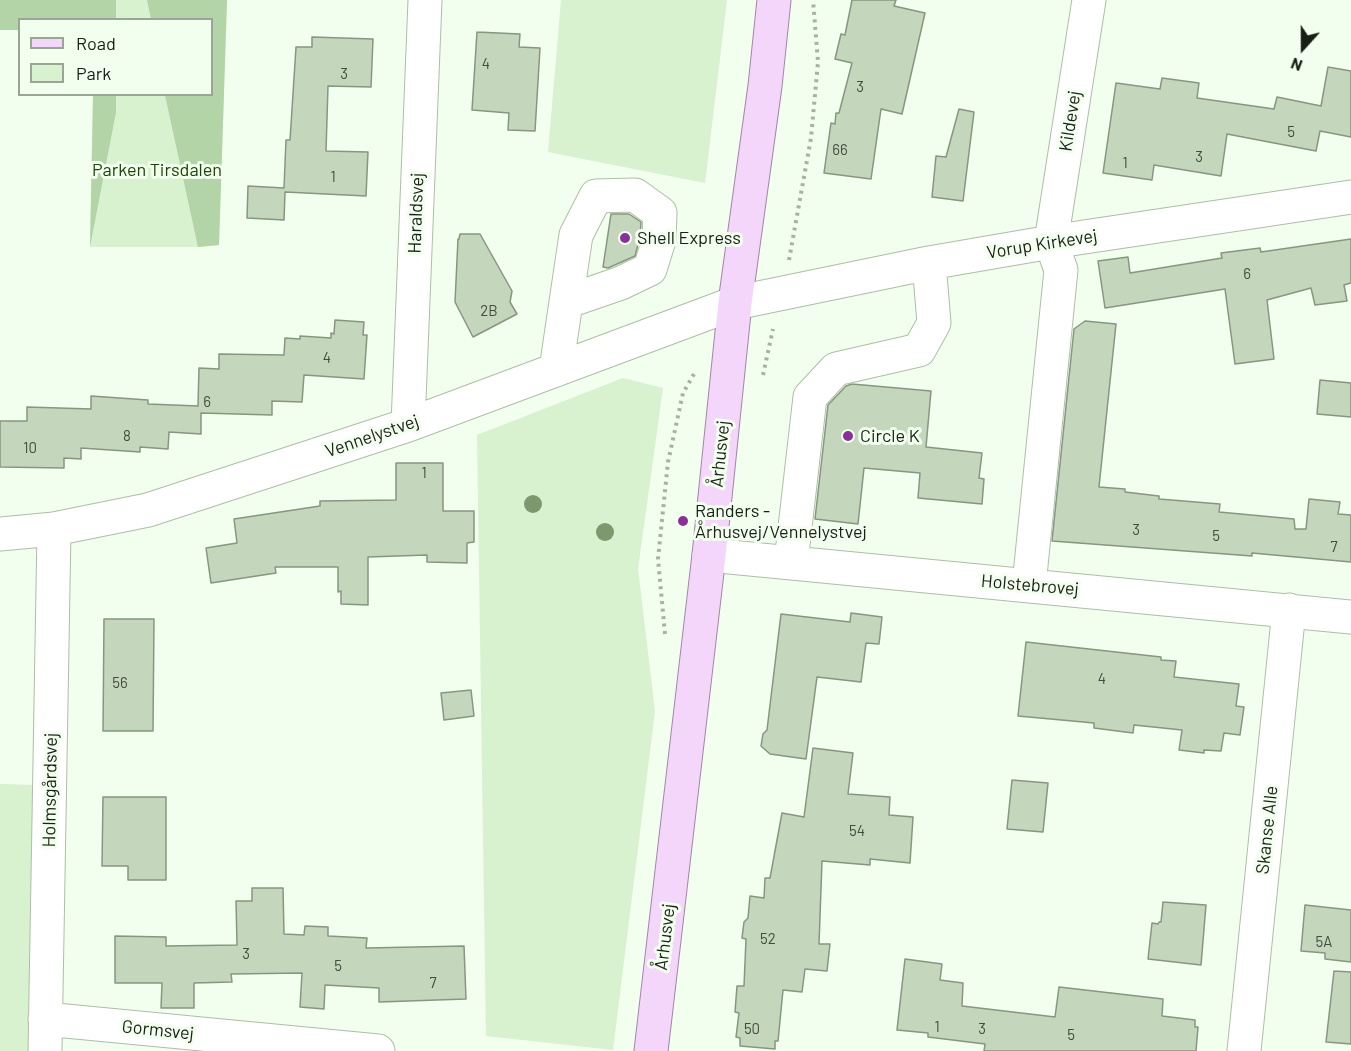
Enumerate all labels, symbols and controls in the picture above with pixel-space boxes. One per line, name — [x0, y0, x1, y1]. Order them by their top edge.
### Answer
legend — [18, 18, 213, 96]
north arrow — [1273, 18, 1333, 78]
text: Road — [76, 32, 116, 54]
text: N — [1288, 54, 1305, 76]
house number: 4 — [482, 55, 490, 73]
text: Park — [76, 62, 111, 84]
house number: 3 — [340, 65, 348, 83]
house number: 3 — [856, 78, 864, 96]
street label: Kildevej — [1055, 89, 1085, 153]
house number: 5 — [1287, 123, 1295, 141]
house number: 66 — [832, 141, 848, 159]
house number: 3 — [1195, 148, 1203, 166]
house number: 1 — [1122, 154, 1128, 172]
park label: Parken Tirsdalen — [92, 159, 222, 181]
house number: 1 — [330, 168, 336, 186]
street label: Haraldsvej — [404, 172, 428, 254]
street label: Vorup Kirkevej — [985, 225, 1099, 263]
place label: Shell Express — [637, 227, 741, 249]
marker: Shell Express — [618, 231, 632, 245]
house number: 6 — [1243, 265, 1251, 283]
house number: 2B — [480, 302, 498, 320]
house number: 4 — [323, 349, 331, 367]
house number: 6 — [203, 393, 211, 411]
street label: Vennelystvej — [322, 410, 422, 462]
street label: Århusvej — [706, 419, 734, 489]
place label: Circle K — [860, 425, 920, 447]
house number: 8 — [123, 427, 131, 445]
marker: Circle K — [841, 429, 855, 443]
house number: 10 — [23, 439, 37, 457]
house number: 1 — [421, 464, 427, 482]
place label: Randers - Århusvej/Vennelystvej — [695, 500, 867, 542]
marker: Randers - Århusvej/Vennelystvej — [676, 514, 690, 528]
house number: 3 — [1132, 521, 1140, 539]
house number: 5 — [1212, 527, 1220, 545]
house number: 7 — [1330, 538, 1338, 556]
street label: Holstebrovej — [980, 570, 1080, 600]
house number: 4 — [1098, 670, 1106, 688]
house number: 56 — [112, 674, 128, 692]
street label: Holmsgårdsvej — [38, 732, 62, 848]
street label: Skanse Alle — [1252, 785, 1282, 875]
house number: 54 — [849, 822, 865, 840]
street label: Århusvej — [650, 902, 680, 972]
house number: 52 — [760, 930, 776, 948]
house number: 5A — [1316, 933, 1332, 951]
house number: 3 — [242, 945, 250, 963]
house number: 5 — [334, 957, 342, 975]
house number: 7 — [429, 974, 437, 992]
street label: Gormsvej — [121, 1015, 195, 1045]
house number: 1 — [934, 1018, 940, 1036]
house number: 50 — [744, 1020, 760, 1038]
house number: 3 — [978, 1020, 986, 1038]
house number: 5 — [1067, 1026, 1075, 1044]

